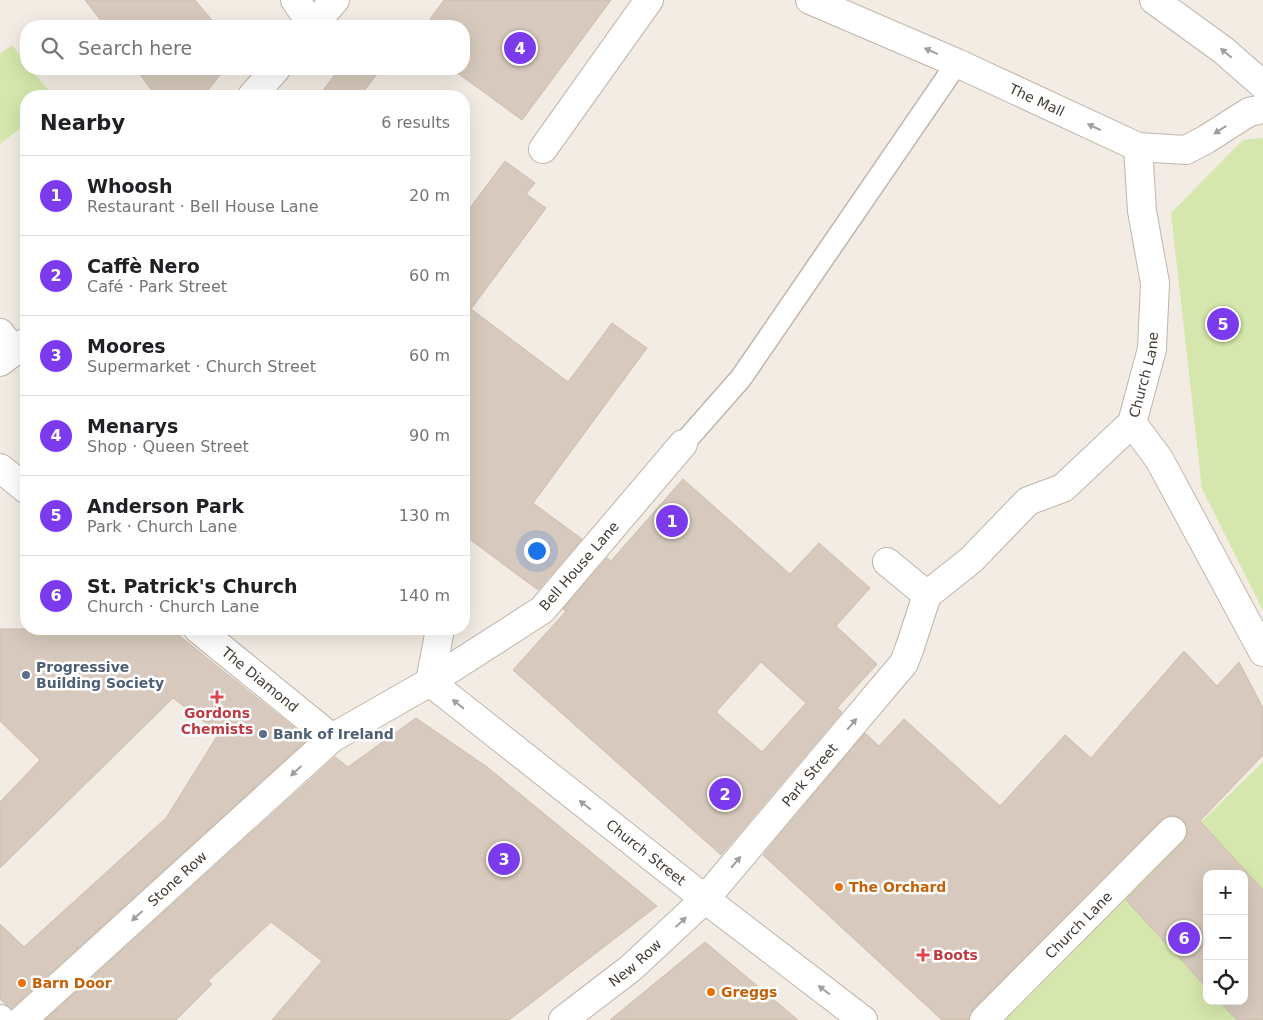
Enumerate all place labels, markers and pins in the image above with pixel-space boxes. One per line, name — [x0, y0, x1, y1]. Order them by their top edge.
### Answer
pin: 4 — [504, 29, 536, 67]
pin: 5 — [1207, 305, 1239, 343]
pin: 1 — [656, 502, 688, 540]
place label: Progressive Building Society — [36, 659, 164, 691]
marker: Progressive Building Society — [20, 669, 32, 681]
marker: Gordons Chemists — [211, 691, 223, 703]
place label: Gordons Chemists — [181, 705, 253, 737]
place label: Bank of Ireland — [273, 726, 394, 742]
marker: Bank of Ireland — [257, 728, 269, 740]
pin: 2 — [709, 775, 741, 813]
pin: 3 — [488, 840, 520, 878]
place label: The Orchard — [849, 879, 946, 895]
marker: The Orchard — [833, 881, 845, 893]
pin: 6 — [1168, 919, 1200, 957]
place label: Boots — [933, 947, 978, 963]
marker: Boots — [917, 949, 929, 961]
place label: Barn Door — [32, 975, 112, 991]
marker: Barn Door — [16, 977, 28, 989]
place label: Greggs — [721, 984, 777, 1000]
marker: Greggs — [705, 986, 717, 998]

